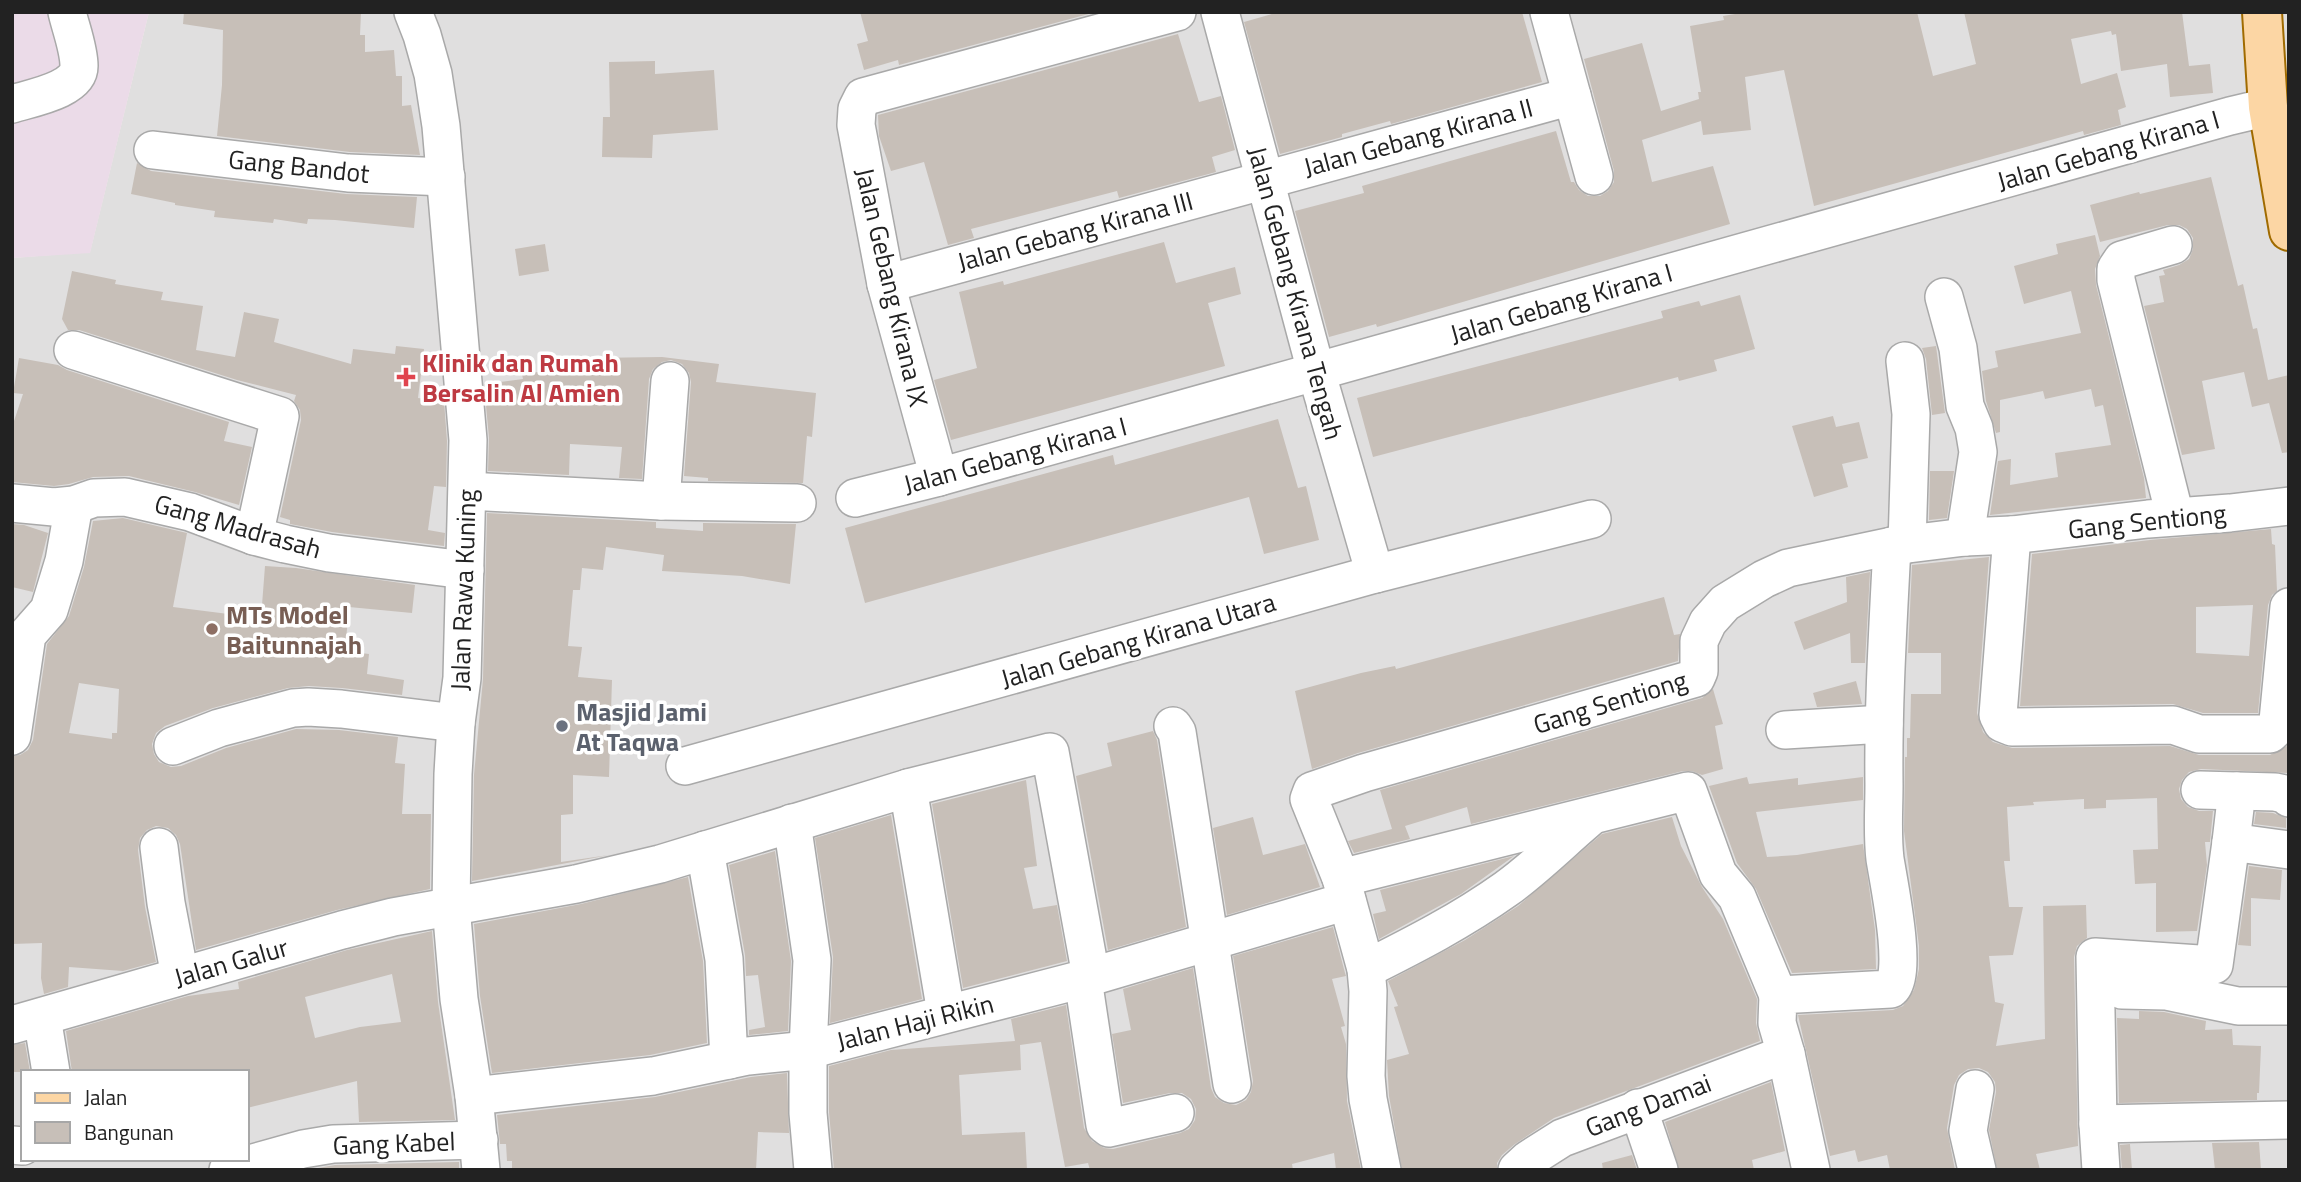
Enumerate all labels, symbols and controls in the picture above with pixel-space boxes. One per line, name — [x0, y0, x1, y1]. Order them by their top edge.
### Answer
street label: Jalan Gebang Kirana II — [1299, 88, 1537, 186]
street label: Jalan Gebang Kirana I — [1992, 100, 2224, 200]
street label: Gang Bandot — [227, 139, 371, 193]
street label: Jalan Gebang Kirana Tengah — [1238, 142, 1354, 444]
street label: Jalan Gebang Kirana IX — [846, 164, 939, 411]
street label: Jalan Gebang Kirana III — [953, 181, 1197, 281]
street label: Jalan Gebang Kirana I — [1445, 253, 1677, 353]
place label: Klinik dan Rumah Bersalin Al Amien — [422, 343, 620, 412]
marker: Klinik dan Rumah Bersalin Al Amien — [396, 367, 416, 387]
street label: Jalan Gebang Kirana I — [899, 406, 1131, 504]
street label: Gang Madrasah — [150, 484, 326, 568]
street label: Jalan Rawa Kuning — [440, 488, 486, 692]
street label: Gang Sentiong — [2066, 493, 2228, 549]
street label: Jalan Gebang Kirana Utara — [996, 582, 1280, 698]
place label: MTs Model Baitunnajah — [226, 595, 362, 664]
marker: MTs Model Baitunnajah — [204, 621, 220, 637]
street label: Gang Sentiong — [1528, 660, 1692, 744]
place label: Masjid Jami At Taqwa — [576, 692, 707, 761]
marker: Masjid Jami At Taqwa — [554, 718, 570, 734]
street label: Jalan Galur — [169, 927, 293, 997]
street label: Jalan Haji Rikin — [832, 984, 998, 1060]
street label: Gang Damai — [1579, 1063, 1717, 1147]
legend — [21, 1070, 248, 1161]
text: Jalan — [84, 1081, 127, 1113]
text: Bangunan — [84, 1116, 174, 1148]
street label: Gang Kabel — [332, 1121, 456, 1165]

